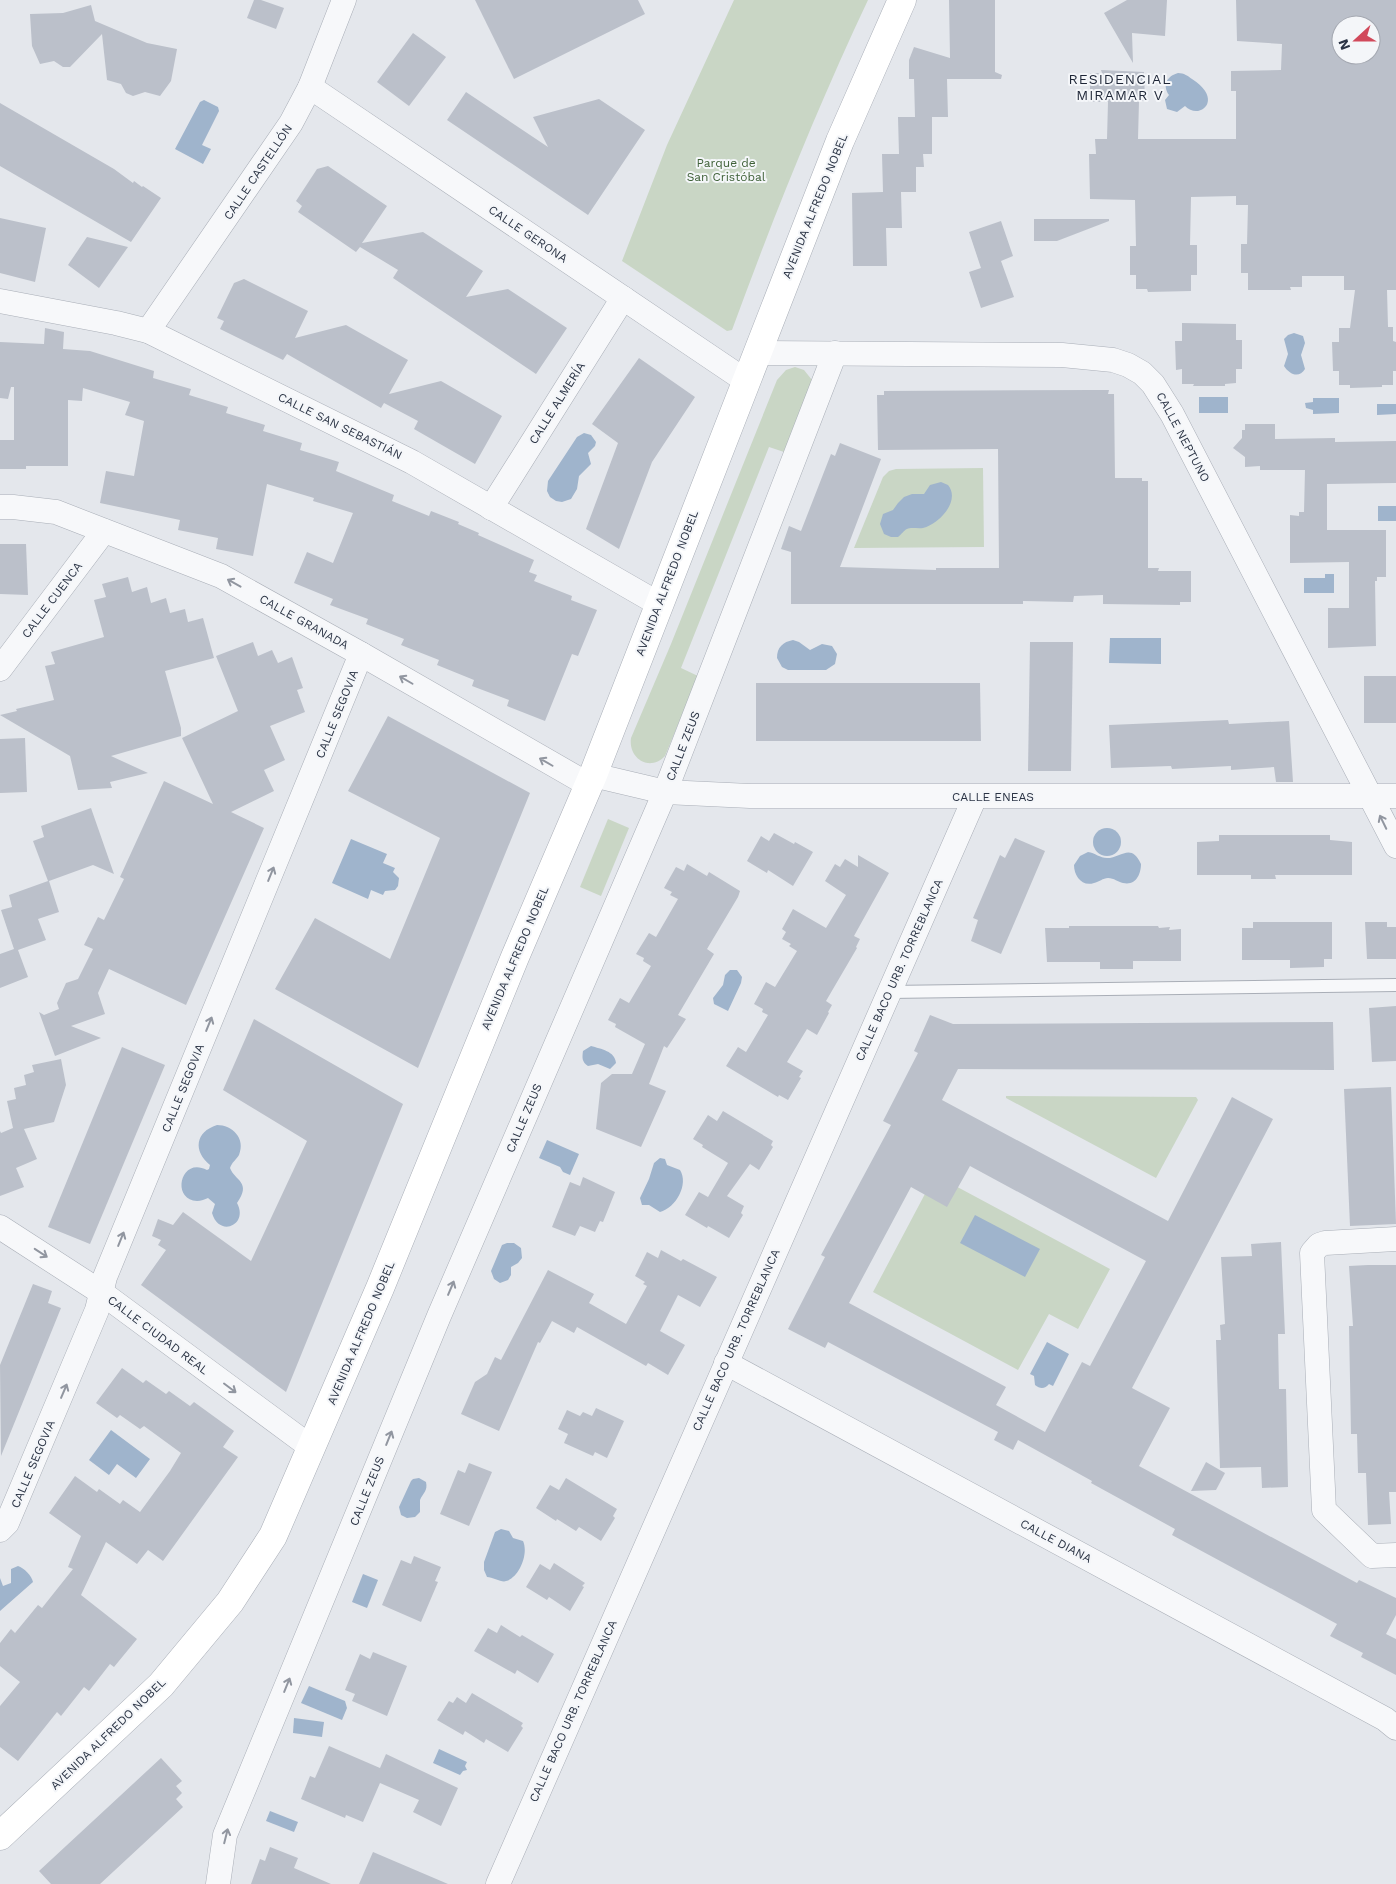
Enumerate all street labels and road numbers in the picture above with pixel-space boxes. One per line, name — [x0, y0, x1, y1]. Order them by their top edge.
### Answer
street label: CALLE CASTELLÓN — [221, 121, 295, 223]
street label: AVENIDA ALFREDO NOBEL — [780, 132, 850, 280]
street label: CALLE GERONA — [486, 202, 570, 266]
street label: CALLE ALMERÍA — [526, 359, 588, 447]
street label: CALLE SAN SEBASTIÁN — [276, 390, 404, 462]
street label: CALLE NEPTUNO — [1153, 390, 1213, 484]
street label: AVENIDA ALFREDO NOBEL — [633, 508, 701, 658]
street label: CALLE CUENCA — [19, 559, 85, 641]
street label: CALLE GRANADA — [257, 592, 351, 652]
street label: CALLE SEGOVIA — [313, 668, 361, 760]
street label: CALLE ZEUS — [663, 709, 703, 783]
street label: CALLE ENEAS — [952, 790, 1034, 804]
street label: CALLE BACO URB. TORREBLANCA — [852, 877, 946, 1063]
street label: AVENIDA ALFREDO NOBEL — [478, 884, 552, 1032]
street label: CALLE SEGOVIA — [159, 1042, 207, 1134]
street label: CALLE ZEUS — [503, 1081, 545, 1155]
street label: CALLE BACO URB. TORREBLANCA — [689, 1247, 783, 1433]
street label: AVENIDA ALFREDO NOBEL — [324, 1259, 398, 1407]
street label: CALLE CIUDAD REAL — [105, 1293, 211, 1377]
street label: CALLE SEGOVIA — [8, 1418, 58, 1510]
street label: CALLE ZEUS — [347, 1454, 387, 1528]
street label: CALLE DIANA — [1018, 1516, 1094, 1566]
street label: CALLE BACO URB. TORREBLANCA — [526, 1618, 620, 1804]
street label: AVENIDA ALFREDO NOBEL — [48, 1675, 168, 1793]

